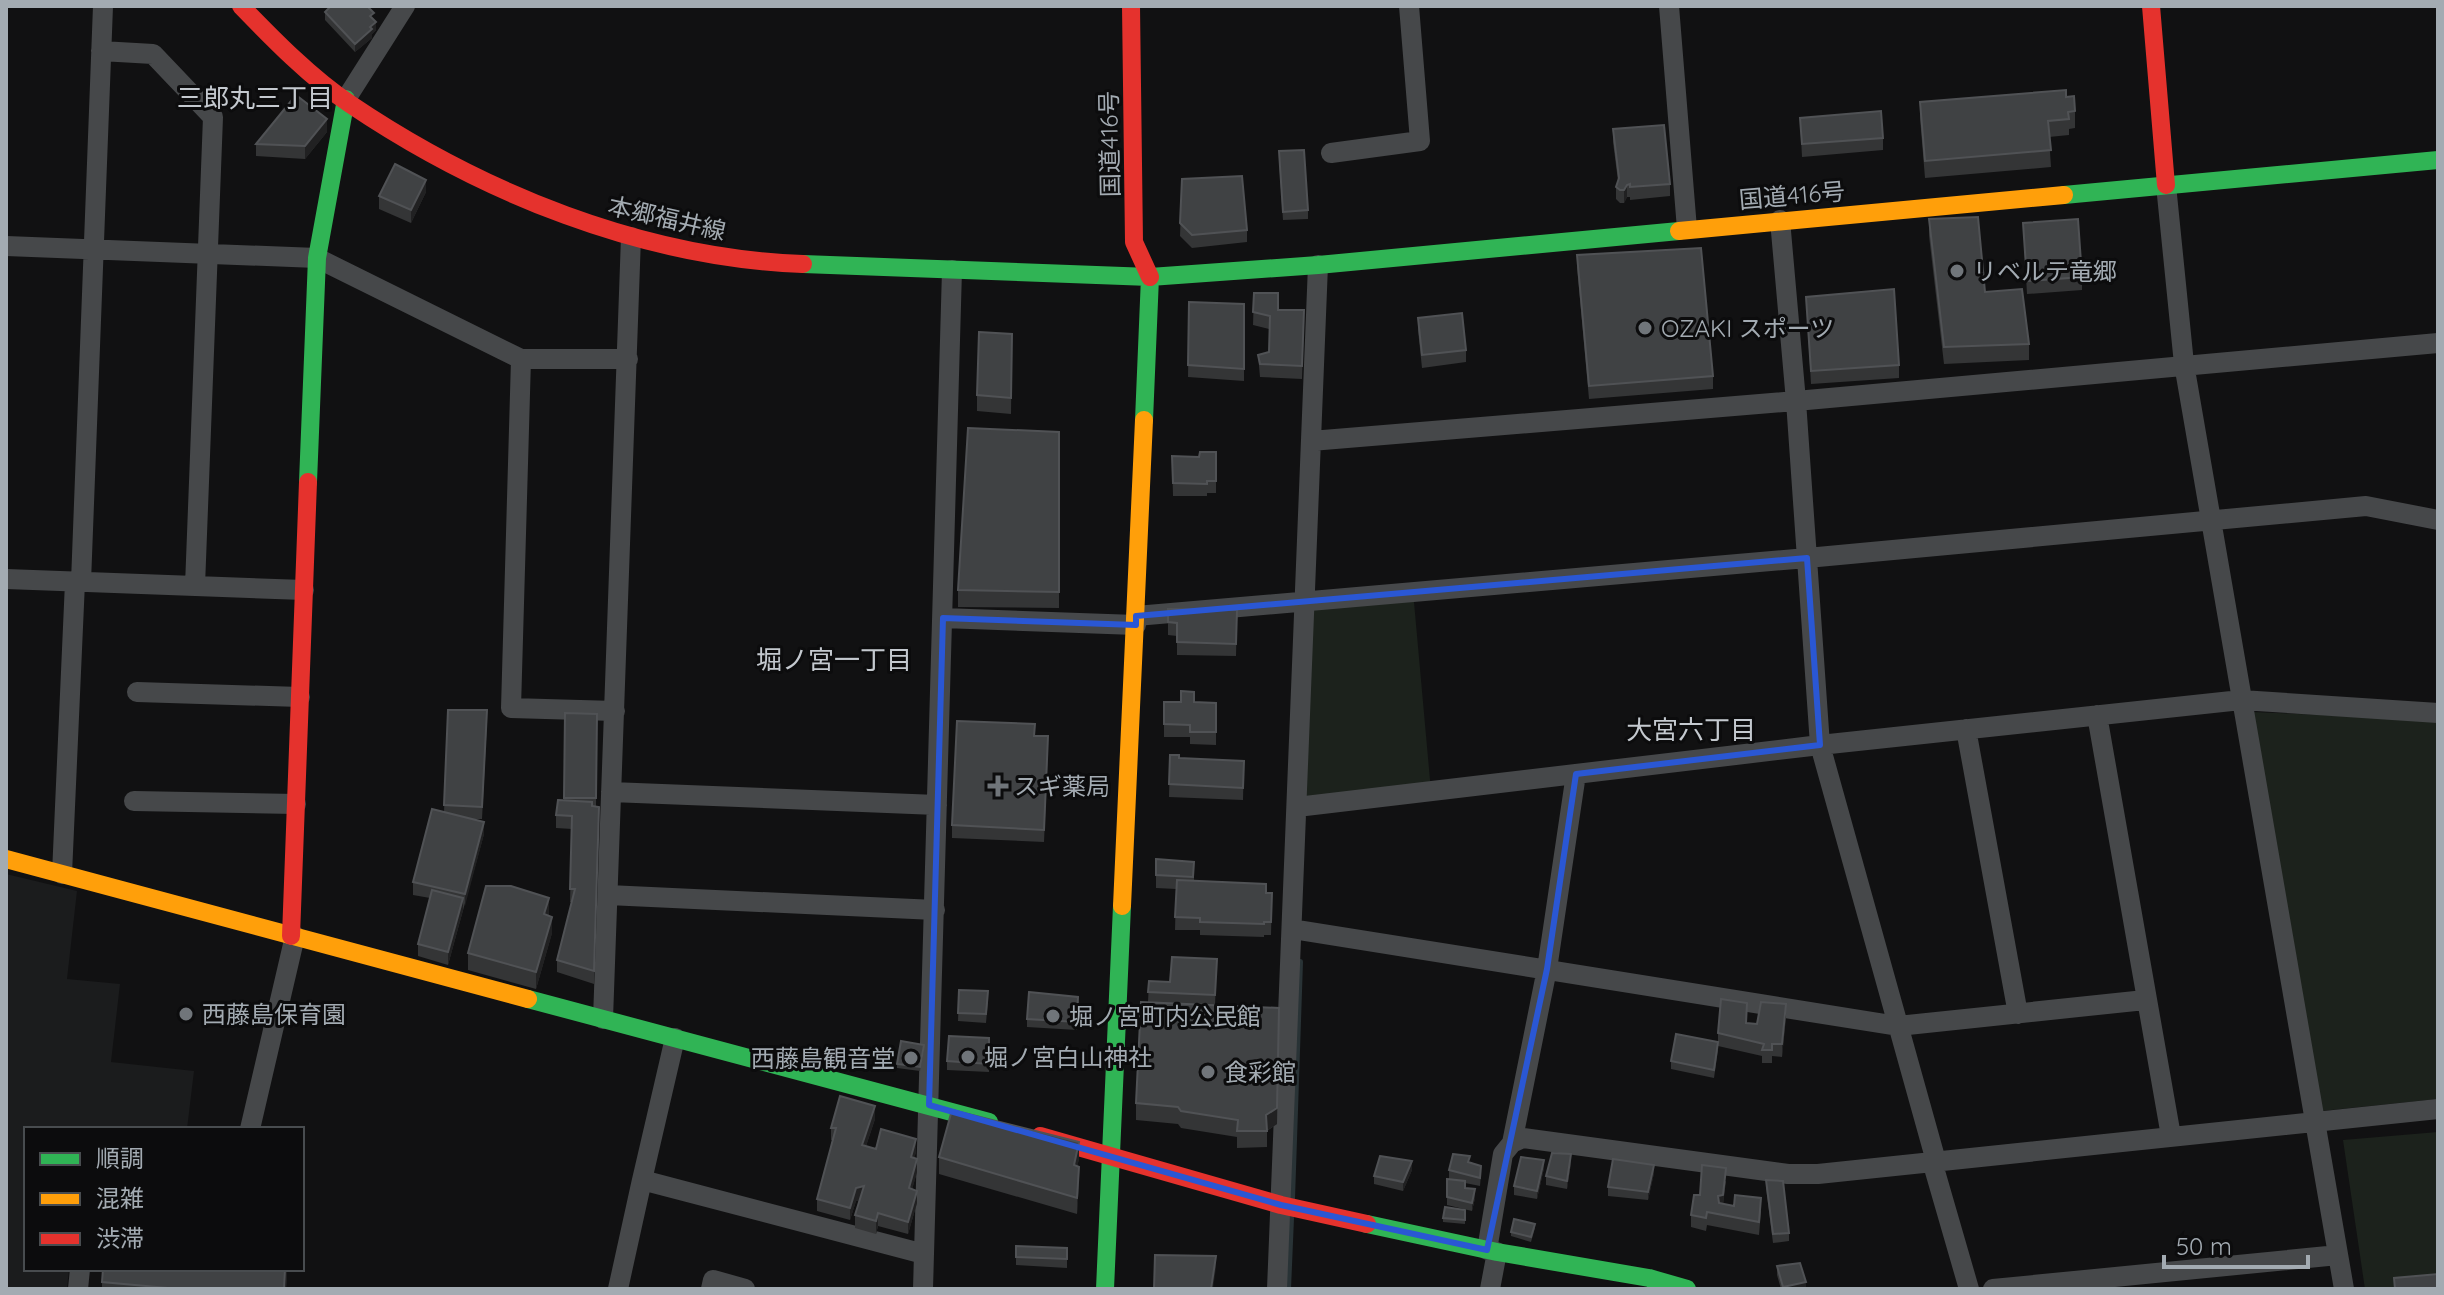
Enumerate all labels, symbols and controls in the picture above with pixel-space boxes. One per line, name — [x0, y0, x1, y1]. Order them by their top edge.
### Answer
district label: 三郎丸三丁目 — [177, 81, 333, 114]
street label: 国道416号 — [1093, 91, 1125, 197]
street label: 国道416号 — [1738, 175, 1846, 215]
street label: 本郷福井線 — [605, 190, 729, 246]
place label: リベルテ竜郷 — [1973, 256, 2117, 286]
marker: リベルテ竜郷 — [1948, 262, 1966, 280]
place label: OZAKI スポーツ — [1661, 313, 1834, 343]
marker: OZAKI スポーツ — [1636, 319, 1654, 337]
district label: 堀ノ宮一丁目 — [756, 643, 912, 676]
district label: 大宮六丁目 — [1626, 713, 1756, 746]
place label: スギ薬局 — [1014, 771, 1110, 801]
marker: スギ薬局 — [989, 777, 1007, 795]
place label: 西藤島保育園 — [202, 999, 346, 1029]
place label: 堀ノ宮町内公民館 — [1069, 1001, 1261, 1031]
marker: 西藤島保育園 — [177, 1005, 195, 1023]
marker: 堀ノ宮町内公民館 — [1044, 1007, 1062, 1025]
place label: 堀ノ宮白山神社 — [984, 1042, 1152, 1072]
place label: 西藤島観音堂 — [751, 1043, 895, 1073]
marker: 堀ノ宮白山神社 — [959, 1048, 977, 1066]
marker: 西藤島観音堂 — [902, 1049, 920, 1067]
place label: 食彩館 — [1224, 1057, 1296, 1087]
marker: 食彩館 — [1199, 1063, 1217, 1081]
legend — [24, 1127, 304, 1271]
text: 順調 — [96, 1143, 144, 1173]
text: 混雑 — [96, 1183, 144, 1213]
scale bar — [2164, 1219, 2308, 1269]
text: 渋滞 — [96, 1223, 144, 1253]
text: 50 m — [2176, 1231, 2232, 1261]

